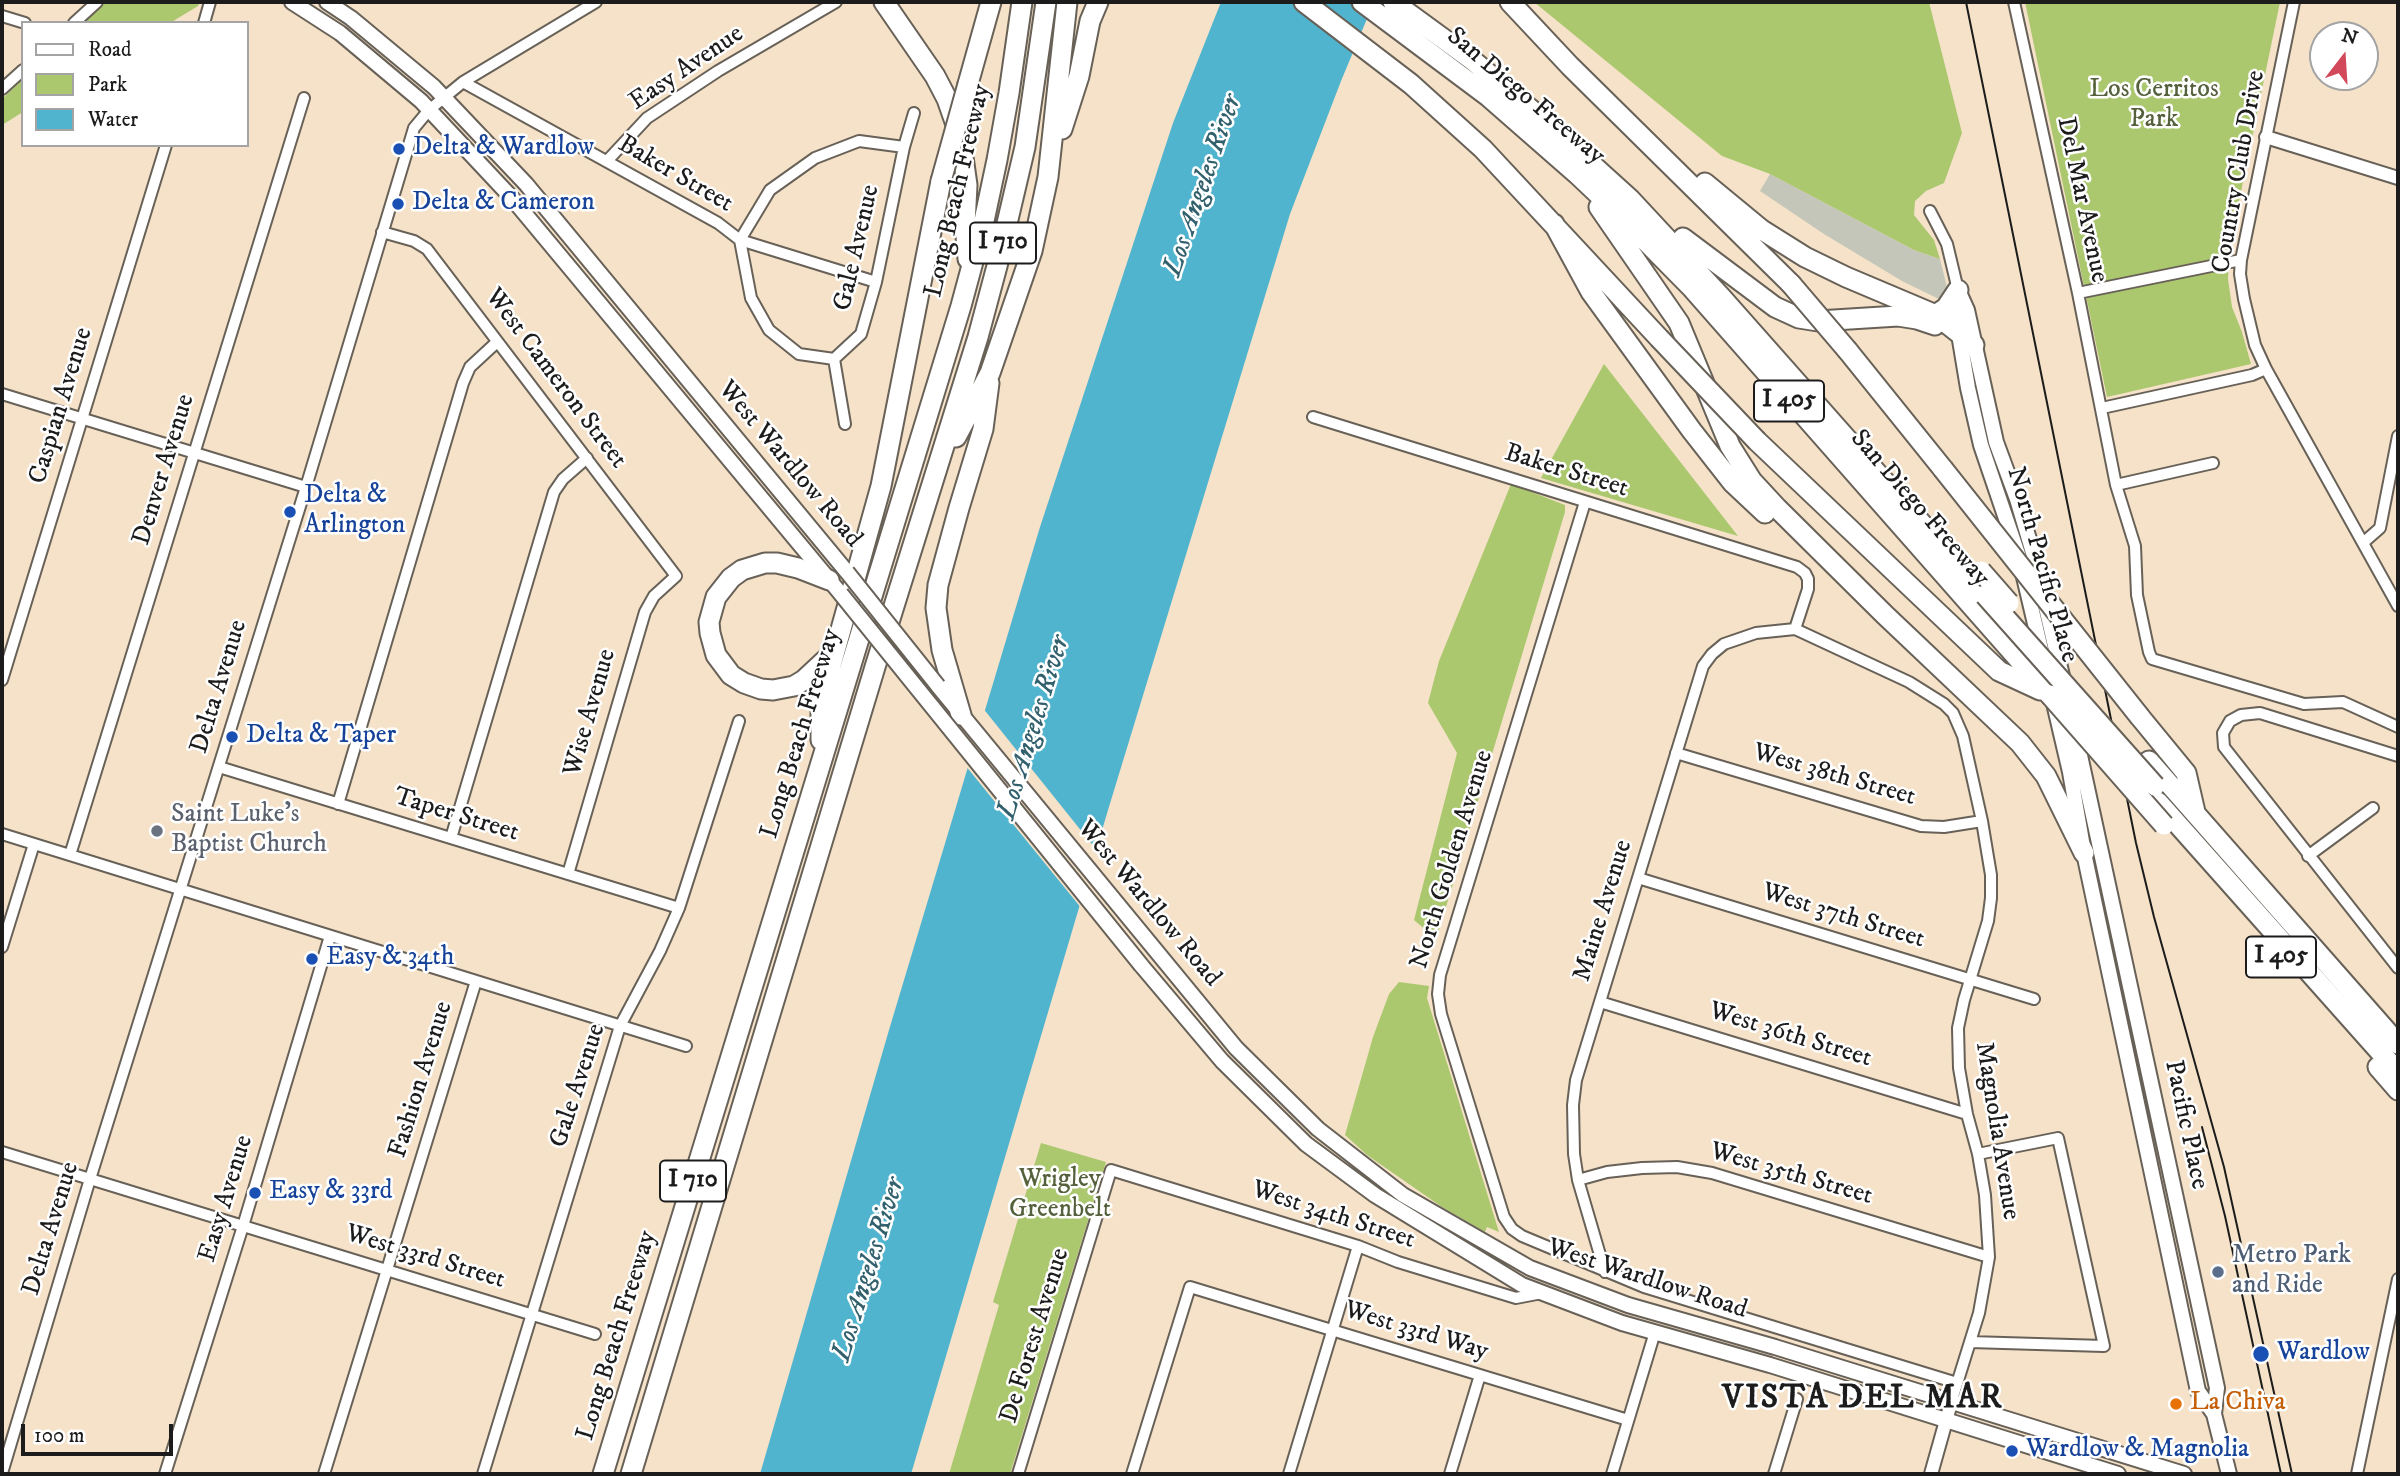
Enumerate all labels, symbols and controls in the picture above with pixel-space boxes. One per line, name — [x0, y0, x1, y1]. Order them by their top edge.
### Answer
street label: Easy Avenue — [624, 19, 750, 119]
legend — [21, 21, 248, 147]
north arrow — [2309, 21, 2379, 91]
street label: San Diego Freeway — [1439, 22, 1611, 172]
text: N — [2339, 24, 2361, 51]
text: Road — [88, 37, 132, 63]
street label: Country Club Drive — [2207, 68, 2273, 276]
text: Park — [88, 72, 127, 98]
park label: Los Cerritos Park — [2089, 75, 2219, 136]
street label: Long Beach Freeway — [919, 81, 999, 301]
water label: Los Angeles River — [1157, 91, 1251, 281]
text: Water — [88, 107, 138, 133]
street label: Del Mar Avenue — [2048, 114, 2114, 286]
street label: Baker Street — [612, 130, 738, 220]
place label: Delta & Wardlow — [413, 133, 594, 165]
marker: Delta & Wardlow — [391, 141, 407, 157]
street label: Gale Avenue — [828, 182, 888, 314]
place label: Delta & Cameron — [412, 188, 595, 220]
marker: Delta & Cameron — [390, 196, 406, 212]
road number: I 710 — [970, 223, 1036, 264]
street label: West Cameron Street — [477, 283, 633, 475]
street label: Caspian Avenue — [23, 324, 101, 488]
street label: West Wardlow Road — [710, 375, 868, 555]
road number: I 405 — [1754, 380, 1824, 422]
street label: Denver Avenue — [127, 391, 203, 549]
street label: San Diego Freeway — [1843, 424, 1995, 594]
street label: Baker Street — [1500, 438, 1632, 506]
street label: North Pacific Place — [1998, 464, 2084, 666]
place label: Delta & Arlington — [304, 481, 405, 542]
marker: Delta & Arlington — [282, 504, 298, 520]
street label: Delta Avenue — [185, 617, 255, 757]
street label: Long Beach Freeway — [755, 625, 849, 843]
water label: Los Angeles River — [991, 632, 1079, 824]
street label: Wise Avenue — [558, 646, 624, 780]
place label: Delta & Taper — [246, 721, 396, 753]
marker: Delta & Taper — [224, 729, 240, 745]
street label: West 38th Street — [1749, 738, 1919, 814]
street label: North Golden Avenue — [1405, 747, 1501, 973]
street label: Taper Street — [390, 782, 522, 850]
place label: Saint Luke's Baptist Church — [171, 800, 327, 862]
street label: West Wardlow Road — [1069, 814, 1227, 994]
marker: Saint Luke's Baptist Church — [149, 823, 165, 839]
street label: Maine Avenue — [1568, 836, 1640, 986]
street label: West 37th Street — [1758, 877, 1928, 957]
road number: I 405 — [2246, 937, 2316, 978]
place label: Easy & 34th — [326, 943, 454, 975]
marker: Easy & 34th — [304, 951, 320, 967]
street label: West 36th Street — [1705, 996, 1875, 1076]
street label: Fashion Avenue — [383, 998, 461, 1162]
street label: Gale Avenue — [544, 1020, 614, 1152]
street label: Magnolia Avenue — [1967, 1040, 2025, 1222]
street label: Pacific Place — [2156, 1058, 2214, 1192]
street label: Easy Avenue — [193, 1132, 261, 1266]
street label: West 35th Street — [1706, 1137, 1876, 1213]
street label: Delta Avenue — [17, 1159, 87, 1299]
road number: I 710 — [660, 1161, 726, 1202]
park label: Wrigley Greenbelt — [1009, 1165, 1111, 1226]
water label: Los Angeles River — [826, 1174, 914, 1366]
street label: West 34th Street — [1248, 1175, 1418, 1257]
place label: Easy & 33rd — [269, 1177, 393, 1209]
marker: Easy & 33rd — [247, 1185, 263, 1201]
street label: West 33rd Street — [342, 1219, 508, 1297]
street label: Long Beach Freeway — [571, 1227, 665, 1445]
street label: West Wardlow Road — [1543, 1233, 1751, 1327]
place label: Metro Park and Ride — [2232, 1241, 2351, 1302]
street label: De Forest Avenue — [995, 1245, 1077, 1427]
marker: Metro Park and Ride — [2210, 1264, 2226, 1280]
street label: West 33rd Way — [1340, 1295, 1492, 1369]
place label: Wardlow — [2277, 1338, 2370, 1370]
marker: Wardlow — [2251, 1344, 2271, 1364]
district label: VISTA DEL MAR — [1724, 1380, 2002, 1420]
place label: La Chiva — [2190, 1388, 2285, 1420]
marker: La Chiva — [2168, 1396, 2184, 1412]
scale bar — [24, 1410, 177, 1454]
text: 100 m — [34, 1423, 85, 1449]
place label: Wardlow & Magnolia — [2026, 1435, 2249, 1467]
marker: Wardlow & Magnolia — [2004, 1443, 2020, 1459]

